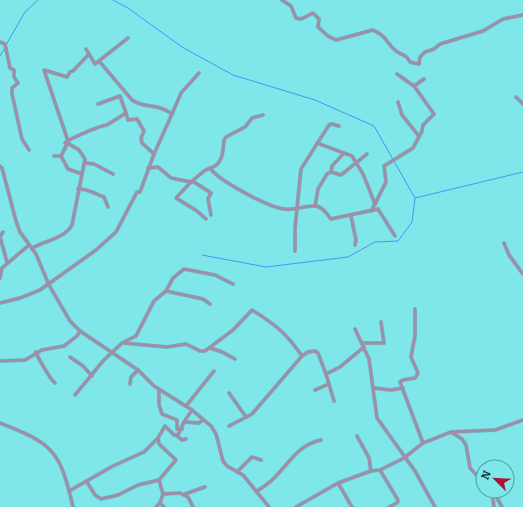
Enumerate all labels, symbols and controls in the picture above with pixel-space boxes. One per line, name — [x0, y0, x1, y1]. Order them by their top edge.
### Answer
north arrow — [475, 459, 515, 499]
text: N — [479, 468, 494, 482]

